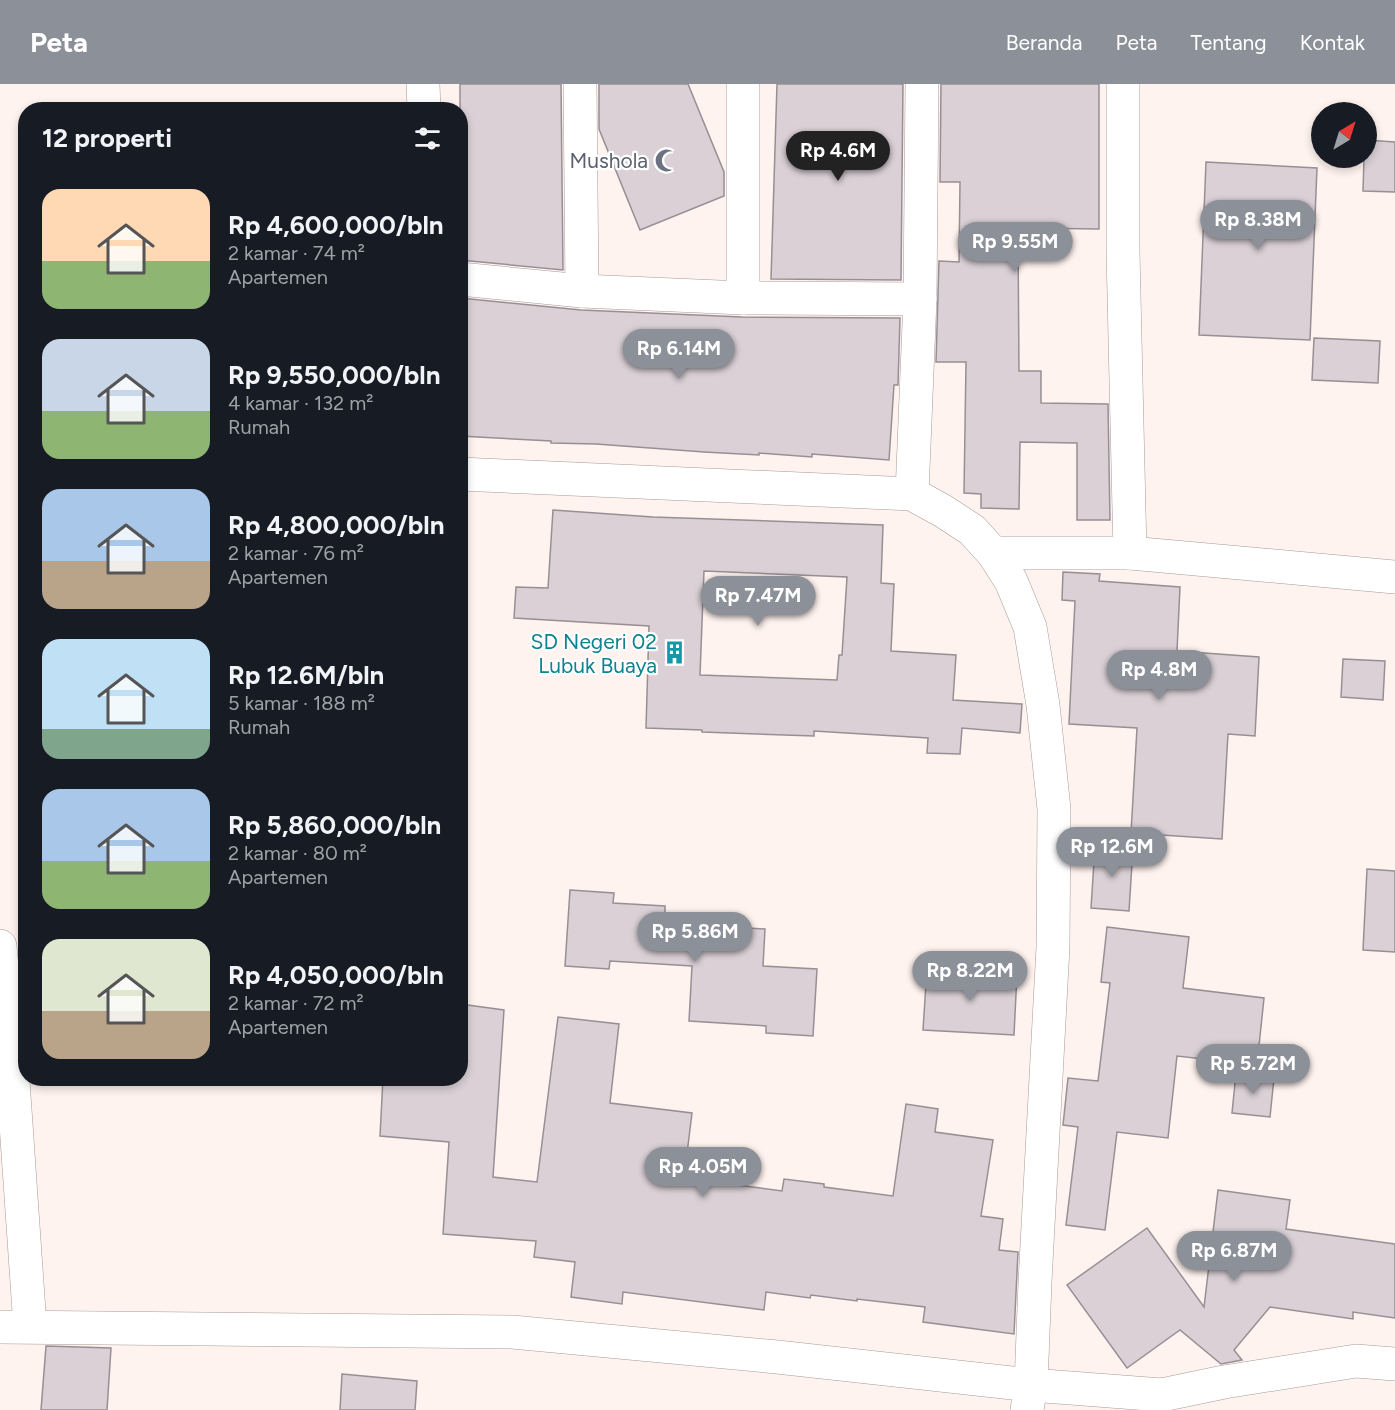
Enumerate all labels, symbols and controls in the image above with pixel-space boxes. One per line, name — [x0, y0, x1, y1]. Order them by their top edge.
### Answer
text: Peta — [30, 25, 88, 59]
text: Beranda — [1006, 30, 1083, 55]
text: Peta — [1116, 30, 1158, 55]
text: Tentang — [1191, 30, 1267, 55]
text: Kontak — [1300, 30, 1365, 55]
north arrow — [1311, 102, 1377, 168]
map controls — [1311, 102, 1377, 168]
text: 12 properti — [42, 122, 172, 154]
icon: filters — [411, 122, 444, 155]
pin: Rp 4.6M — [783, 131, 893, 182]
text: Rp 4.6M — [800, 138, 876, 162]
mosque icon: Mushola — [653, 147, 679, 173]
place label: Mushola — [570, 148, 648, 173]
pin: Rp 8.38M — [1196, 200, 1320, 251]
text: Rp 8.38M — [1214, 207, 1302, 231]
text: Rp 4,600,000/bln — [228, 209, 444, 241]
icon: home — [90, 213, 162, 285]
pin: Rp 9.55M — [953, 222, 1077, 273]
text: Rp 9.55M — [972, 229, 1058, 253]
text: 2 kamar · 74 m² — [228, 241, 365, 265]
text: Apartemen — [228, 265, 328, 289]
pin: Rp 6.14M — [617, 329, 741, 380]
text: Rp 6.14M — [637, 336, 721, 360]
text: Rp 9,550,000/bln — [228, 359, 441, 391]
icon: home — [90, 363, 162, 435]
text: 4 kamar · 132 m² — [228, 391, 373, 415]
text: Rumah — [228, 415, 290, 439]
text: Rp 4,800,000/bln — [228, 509, 444, 541]
icon: home — [90, 513, 162, 585]
text: 2 kamar · 76 m² — [228, 541, 364, 565]
text: Apartemen — [228, 565, 328, 589]
pin: Rp 7.47M — [696, 576, 820, 627]
text: Rp 7.47M — [715, 583, 801, 607]
place label: SD Negeri 02 Lubuk Buaya — [531, 629, 657, 678]
building icon: SD Negeri 02 Lubuk Buaya — [662, 640, 688, 666]
pin: Rp 4.8M — [1104, 650, 1214, 701]
text: Rp 4.8M — [1121, 657, 1197, 681]
text: Rp 12.6M/bln — [228, 659, 384, 691]
icon: home — [90, 663, 162, 735]
text: 5 kamar · 188 m² — [228, 691, 375, 715]
text: Rumah — [228, 715, 290, 739]
text: Rp 5,860,000/bln — [228, 809, 441, 841]
icon: home — [90, 813, 162, 885]
pin: Rp 12.6M — [1050, 827, 1174, 878]
text: Rp 12.6M — [1070, 834, 1154, 858]
text: 2 kamar · 80 m² — [228, 841, 367, 865]
text: Apartemen — [228, 865, 328, 889]
pin: Rp 5.86M — [633, 912, 757, 963]
text: Rp 5.86M — [651, 919, 739, 943]
pin: Rp 8.22M — [908, 951, 1032, 1002]
text: Rp 8.22M — [926, 958, 1014, 982]
text: Rp 4,050,000/bln — [228, 959, 444, 991]
icon: home — [90, 963, 162, 1035]
text: 2 kamar · 72 m² — [228, 991, 364, 1015]
text: Apartemen — [228, 1015, 328, 1039]
pin: Rp 5.72M — [1191, 1044, 1315, 1095]
text: Rp 5.72M — [1210, 1051, 1296, 1075]
pin: Rp 4.05M — [641, 1147, 765, 1198]
text: Rp 4.05M — [658, 1154, 748, 1178]
pin: Rp 6.87M — [1172, 1231, 1296, 1282]
text: Rp 6.87M — [1191, 1238, 1277, 1262]

